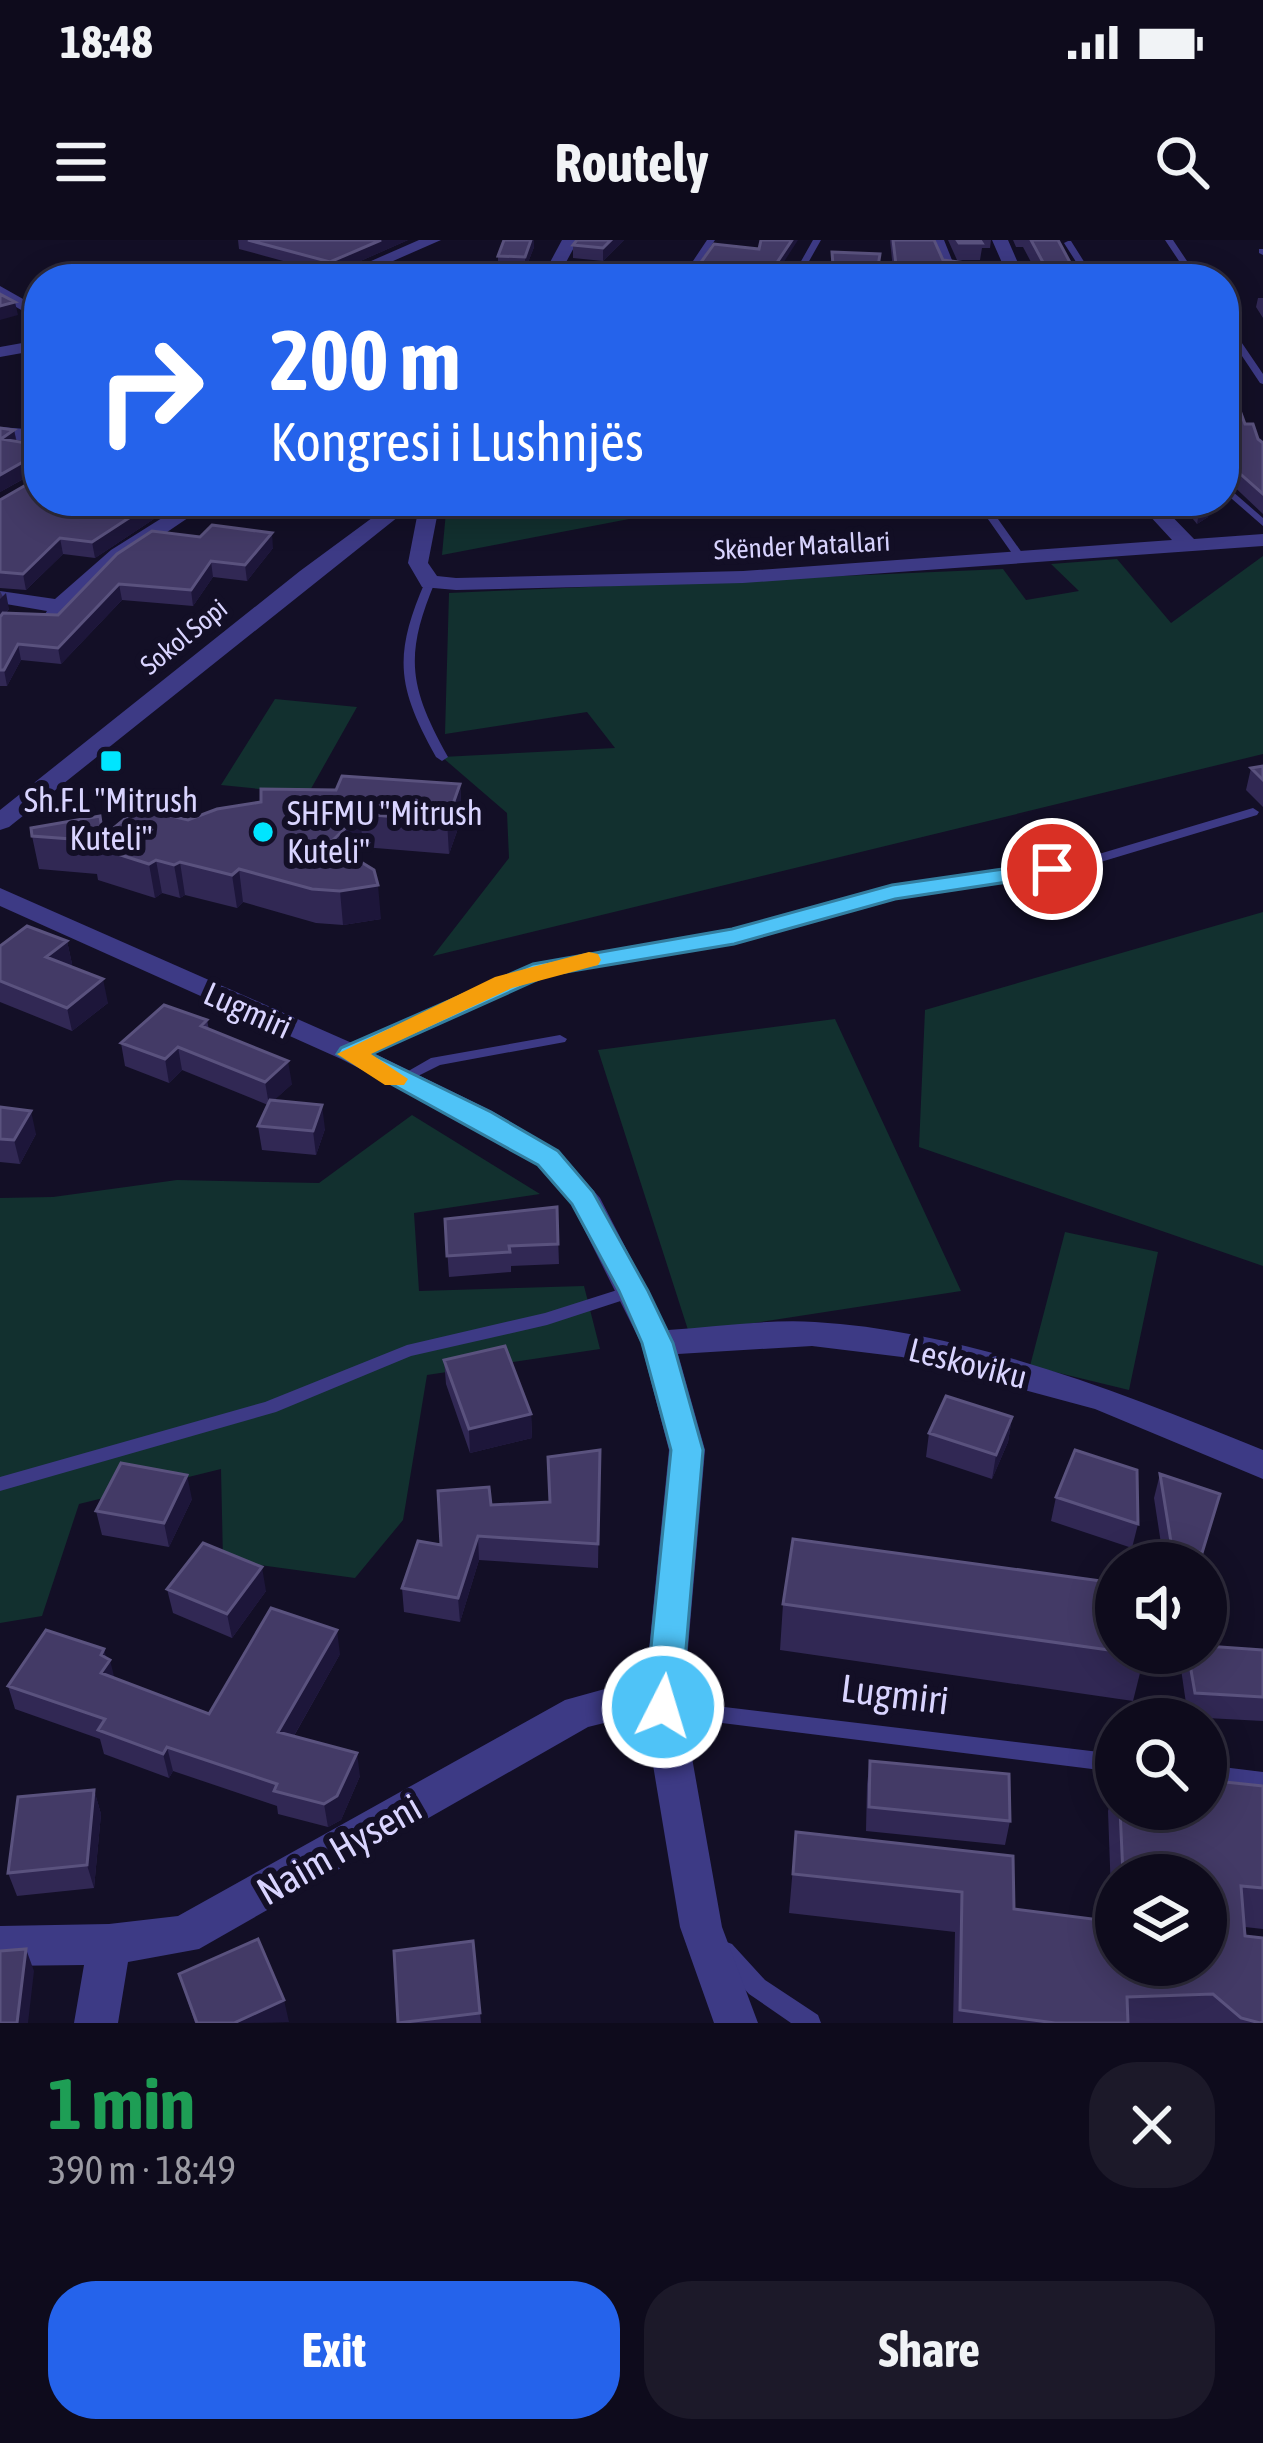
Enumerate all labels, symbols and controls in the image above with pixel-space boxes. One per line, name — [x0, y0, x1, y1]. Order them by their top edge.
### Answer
text: 18:48 — [60, 16, 153, 68]
icon: menu — [48, 129, 114, 195]
icon: search — [1149, 129, 1215, 195]
text: Routely — [554, 132, 709, 193]
icon: right — [72, 312, 228, 468]
text: 200 m — [270, 312, 460, 408]
text: Kongresi i Lushnjës — [270, 411, 644, 472]
street label: Skënder Matallari — [713, 525, 891, 566]
street label: Sokol Sopi — [134, 592, 233, 681]
marker: Sh.F.L "Mitrush Kuteli" — [98, 748, 124, 774]
place label: Sh.F.L "Mitrush Kuteli" — [24, 781, 198, 857]
place label: SHFMU "Mitrush Kuteli" — [287, 794, 483, 870]
pin — [1001, 818, 1103, 920]
marker: SHFMU "Mitrush Kuteli" — [250, 819, 276, 845]
icon: arrive — [1019, 836, 1085, 902]
street label: Lugmiri — [198, 974, 298, 1046]
street label: Leskoviku — [905, 1330, 1031, 1396]
map controls — [1095, 1542, 1227, 1986]
button: sound — [1095, 1542, 1227, 1674]
position arrow — [600, 1644, 726, 1770]
street label: Lugmiri — [839, 1666, 951, 1722]
button: search — [1095, 1698, 1227, 1830]
street label: Naim Hyseni — [249, 1785, 429, 1913]
button: layers — [1095, 1854, 1227, 1986]
text: 1 min — [48, 2062, 195, 2144]
button: close — [1089, 2062, 1215, 2188]
text: 390 m · 18:49 — [48, 2148, 236, 2192]
button: Exit — [48, 2281, 620, 2419]
button: Share — [644, 2281, 1215, 2419]

